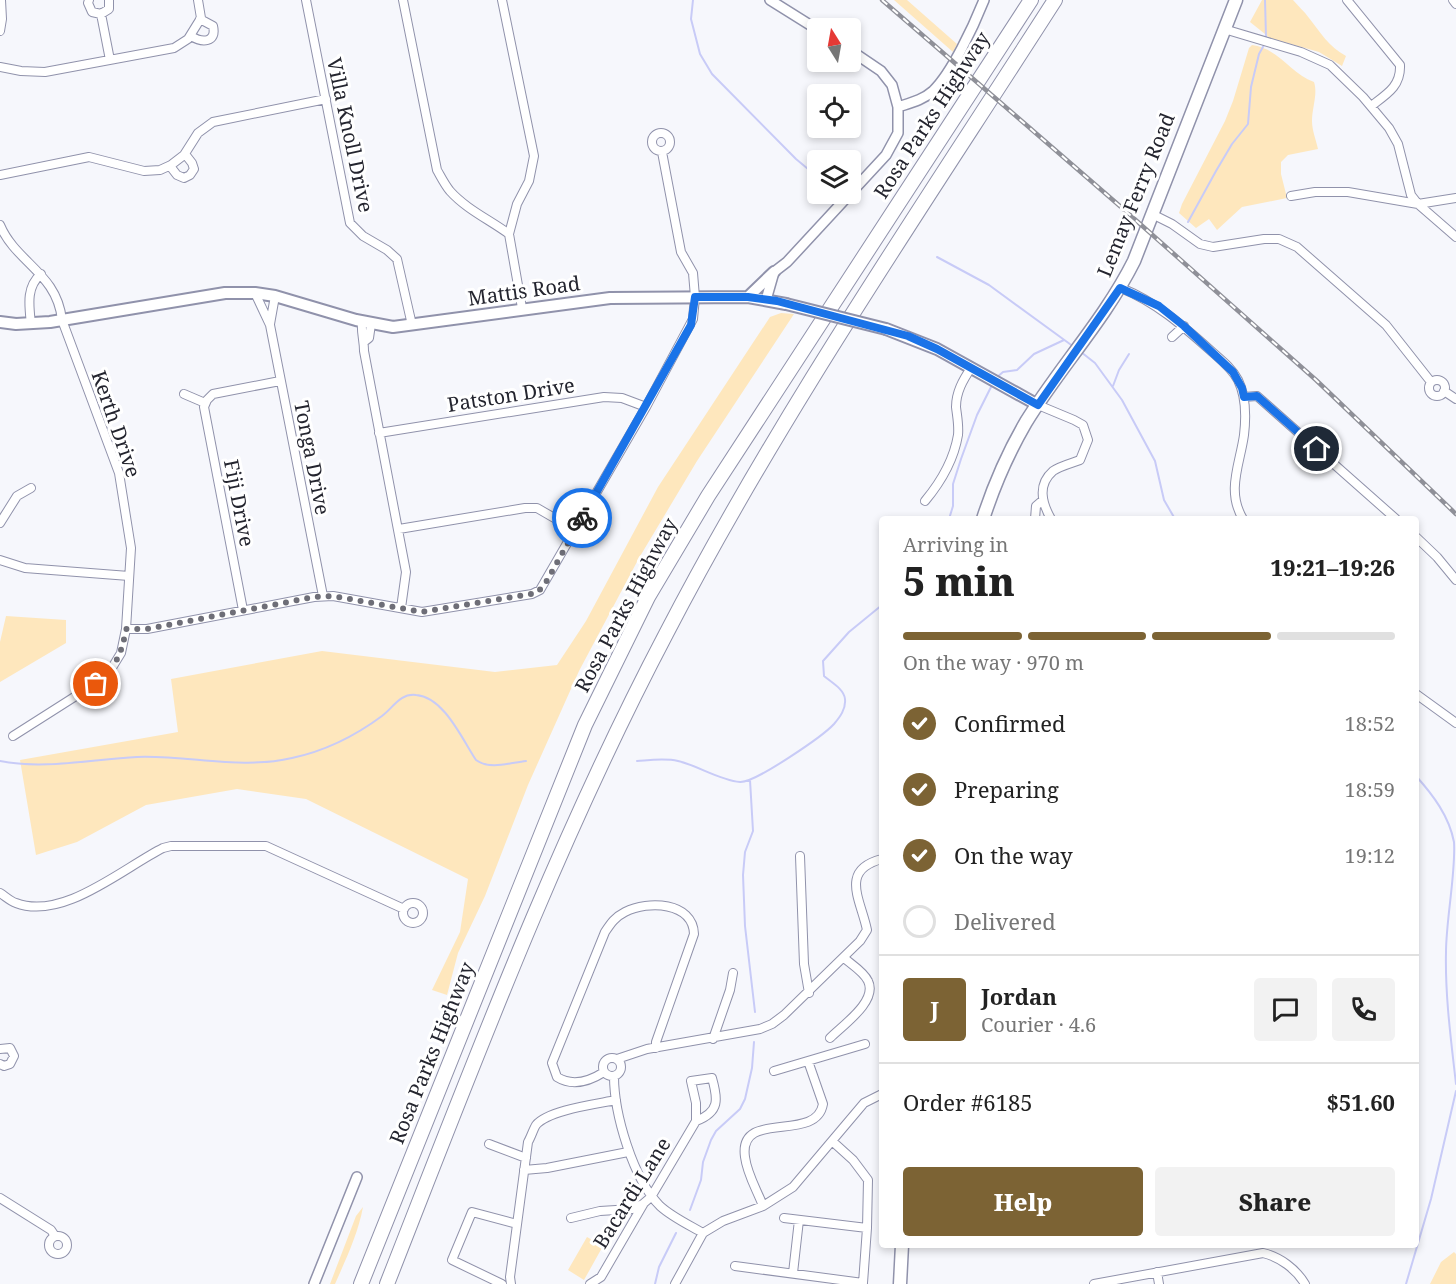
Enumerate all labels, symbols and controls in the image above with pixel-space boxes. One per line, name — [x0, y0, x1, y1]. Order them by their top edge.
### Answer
north arrow — [807, 18, 861, 72]
map controls — [807, 18, 861, 204]
street label: Rosa Parks Highway — [867, 25, 996, 203]
street label: Villa Knoll Drive — [321, 55, 380, 215]
button: locate — [807, 84, 861, 138]
street label: Lemay Ferry Road — [1090, 109, 1181, 281]
button: layers — [807, 150, 861, 204]
street label: Mattis Road — [466, 269, 582, 312]
street label: Kerth Drive — [86, 367, 147, 481]
street label: Patston Drive — [445, 371, 577, 418]
street label: Tonga Drive — [288, 399, 337, 517]
pin — [1291, 423, 1342, 474]
icon: home — [1300, 432, 1333, 465]
street label: Fiji Drive — [218, 457, 261, 549]
courier — [552, 488, 612, 548]
icon: bike — [566, 502, 599, 535]
street label: Rosa Parks Highway — [568, 512, 683, 697]
text: Arriving in — [903, 531, 1008, 558]
text: 19:21–19:26 — [1271, 552, 1395, 582]
text: 5 min — [903, 554, 1015, 607]
text: On the way · 970 m — [903, 649, 1084, 676]
pin — [70, 658, 121, 709]
icon: bag — [79, 667, 112, 700]
icon: check — [903, 707, 936, 740]
text: Confirmed — [954, 708, 1065, 738]
text: 18:52 — [1345, 710, 1395, 737]
icon: check — [903, 773, 936, 806]
text: Preparing — [954, 774, 1059, 804]
text: 18:59 — [1345, 776, 1395, 803]
icon: check — [903, 839, 936, 872]
text: On the way — [954, 840, 1073, 870]
text: 19:12 — [1345, 842, 1395, 869]
text: Delivered — [954, 906, 1056, 936]
street label: Rosa Parks Highway — [383, 957, 481, 1148]
button: chat — [1254, 978, 1317, 1041]
button: phone — [1332, 978, 1395, 1041]
text: Jordan — [981, 981, 1057, 1011]
text: J — [930, 994, 939, 1024]
text: Courier · 4.6 — [981, 1011, 1096, 1038]
text: Order #6185 — [903, 1087, 1033, 1117]
text: $51.60 — [1326, 1087, 1395, 1117]
street label: Bacardi Lane — [587, 1132, 676, 1253]
button: Help — [903, 1167, 1143, 1236]
button: Share — [1155, 1167, 1395, 1236]

